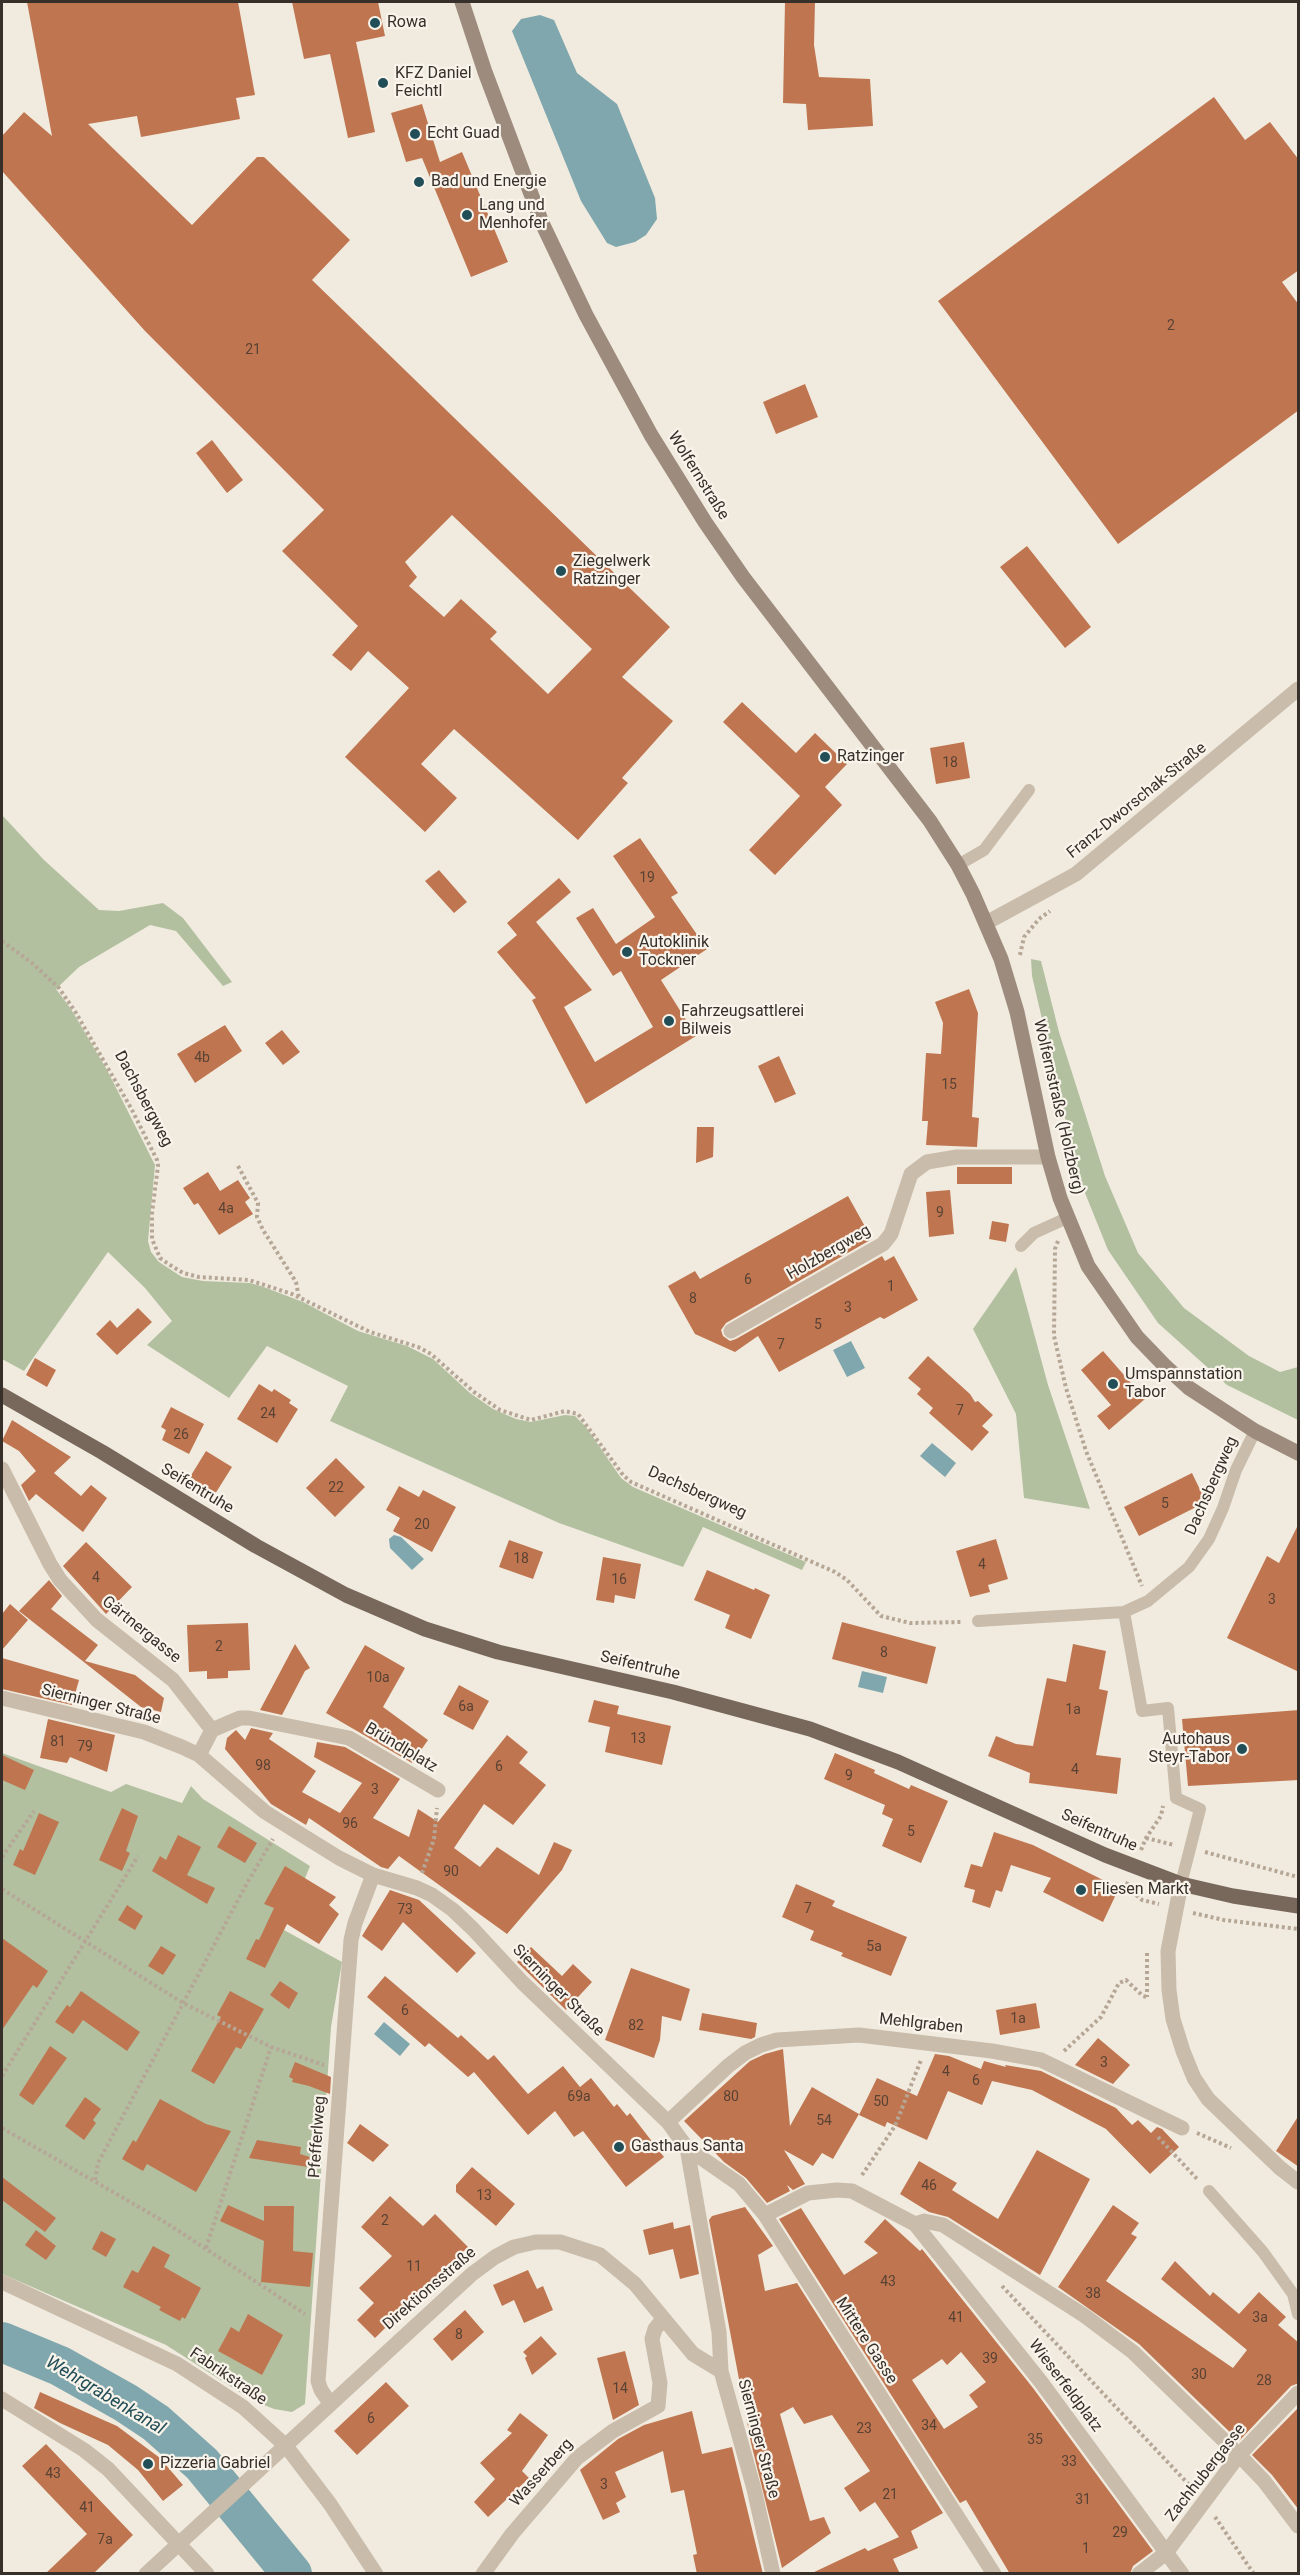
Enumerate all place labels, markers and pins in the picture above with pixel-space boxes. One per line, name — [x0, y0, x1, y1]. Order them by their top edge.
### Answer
place label: Rowa — [387, 13, 427, 33]
marker: Rowa — [368, 16, 382, 30]
place label: KFZ Daniel Feichtl — [395, 64, 472, 102]
marker: KFZ Daniel Feichtl — [376, 76, 390, 90]
place label: Echt Guad — [427, 124, 500, 144]
marker: Echt Guad — [408, 127, 422, 141]
place label: Bad und Energie — [431, 172, 546, 192]
marker: Bad und Energie — [412, 175, 426, 189]
place label: Lang und Menhofer — [479, 196, 548, 234]
marker: Lang und Menhofer — [460, 208, 474, 222]
place label: Ziegelwerk Ratzinger — [573, 552, 650, 590]
marker: Ziegelwerk Ratzinger — [554, 564, 568, 578]
place label: Ratzinger — [837, 747, 904, 767]
marker: Ratzinger — [818, 750, 832, 764]
place label: Autoklinik Tockner — [639, 933, 709, 971]
marker: Autoklinik Tockner — [620, 945, 634, 959]
place label: Fahrzeugsattlerei Bilweis — [681, 1002, 804, 1040]
marker: Fahrzeugsattlerei Bilweis — [662, 1014, 676, 1028]
place label: Umspannstation Tabor — [1125, 1365, 1242, 1403]
marker: Umspannstation Tabor — [1106, 1377, 1120, 1391]
place label: Autohaus Steyr-Tabor — [1149, 1730, 1230, 1768]
marker: Autohaus Steyr-Tabor — [1235, 1742, 1249, 1756]
place label: Fliesen Markt — [1093, 1880, 1189, 1900]
marker: Fliesen Markt — [1074, 1883, 1088, 1897]
place label: Gasthaus Santa — [631, 2137, 744, 2157]
marker: Gasthaus Santa — [612, 2140, 626, 2154]
place label: Pizzeria Gabriel — [160, 2454, 270, 2474]
marker: Pizzeria Gabriel — [141, 2457, 155, 2471]

